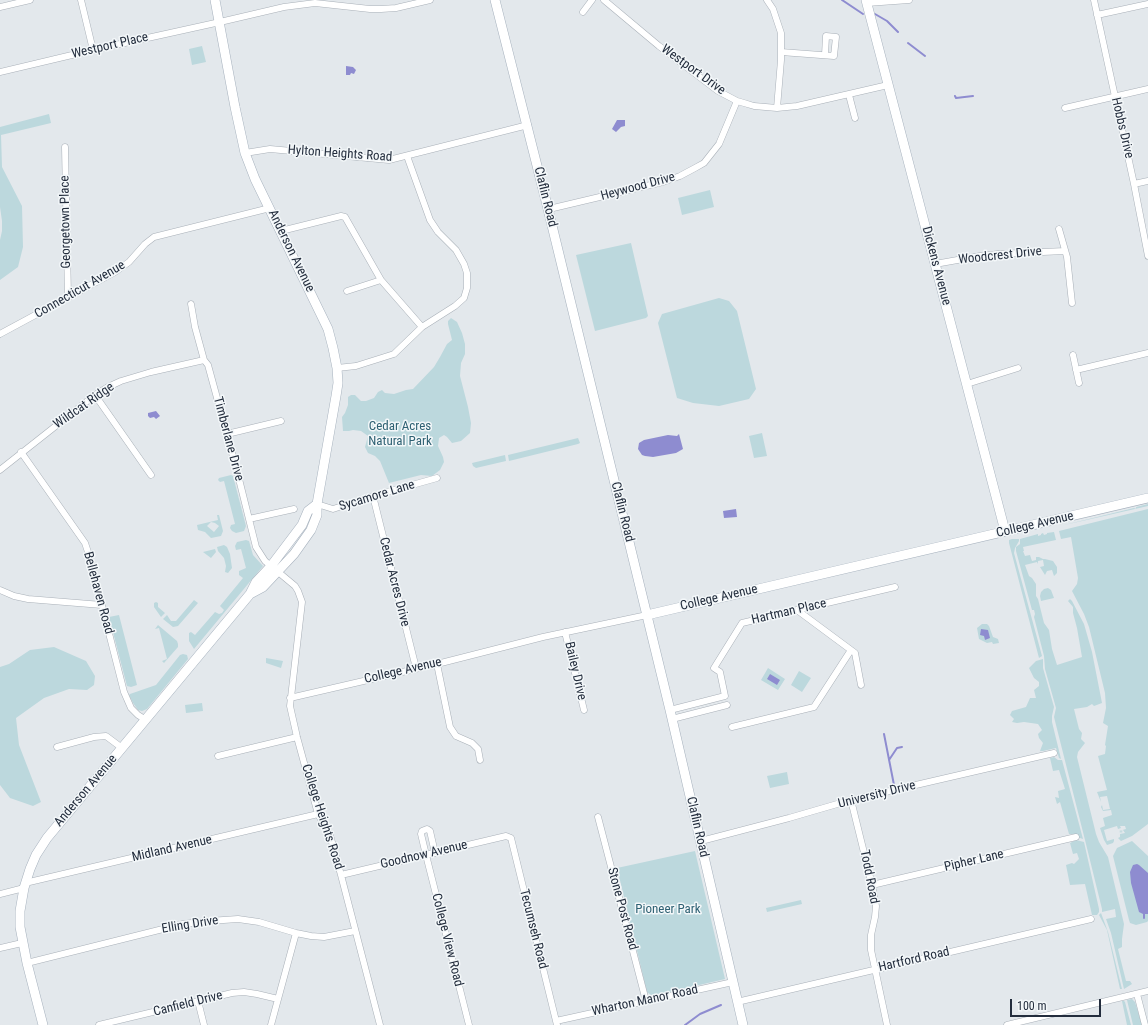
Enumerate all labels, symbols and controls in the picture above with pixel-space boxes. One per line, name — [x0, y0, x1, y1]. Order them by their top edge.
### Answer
street label: Westport Place — [70, 30, 150, 62]
street label: Westport Drive — [658, 41, 728, 99]
street label: Hobbs Drive — [1107, 96, 1137, 160]
street label: Hylton Heights Road — [287, 143, 393, 165]
street label: Claflin Road — [530, 165, 560, 229]
street label: Heywood Drive — [599, 170, 677, 204]
street label: Georgetown Place — [57, 175, 75, 269]
street label: Anderson Avenue — [264, 207, 318, 295]
street label: Dickens Avenue — [918, 225, 954, 307]
street label: Woodcrest Drive — [957, 244, 1043, 268]
street label: Connecticut Avenue — [32, 258, 128, 322]
street label: Wildcat Ridge — [51, 379, 117, 433]
street label: Timberlane Drive — [209, 395, 247, 483]
park label: Cedar Acres Natural Park — [368, 419, 432, 450]
street label: Sycamore Lane — [337, 477, 417, 515]
street label: Claflin Road — [607, 480, 637, 544]
street label: College Avenue — [995, 509, 1075, 541]
street label: Cedar Acres Drive — [375, 536, 413, 628]
street label: Bellehaven Road — [80, 550, 116, 636]
street label: College Avenue — [679, 582, 759, 614]
street label: Hartman Place — [750, 596, 828, 628]
street label: Bailey Drive — [561, 640, 589, 702]
street label: College Avenue — [363, 655, 443, 687]
street label: Anderson Avenue — [51, 752, 121, 830]
street label: College Heights Road — [298, 762, 346, 872]
street label: University Drive — [837, 778, 917, 812]
street label: Claflin Road — [682, 795, 712, 859]
street label: Midland Avenue — [130, 832, 214, 866]
street label: Goodnow Avenue — [379, 837, 469, 873]
street label: Pipher Lane — [943, 847, 1005, 875]
street label: Todd Road — [856, 849, 882, 905]
street label: Stone Post Road — [603, 866, 641, 952]
street label: Tecumseh Road — [516, 887, 550, 971]
street label: College View Road — [428, 892, 466, 988]
park label: Pioneer Park — [635, 902, 701, 918]
street label: Elling Drive — [161, 913, 219, 937]
street label: Hartford Road — [877, 944, 951, 976]
street label: Wharton Manor Road — [590, 982, 700, 1020]
street label: Canfield Drive — [152, 988, 224, 1020]
scale bar — [1012, 991, 1103, 1017]
text: 100 m — [1017, 999, 1047, 1013]

